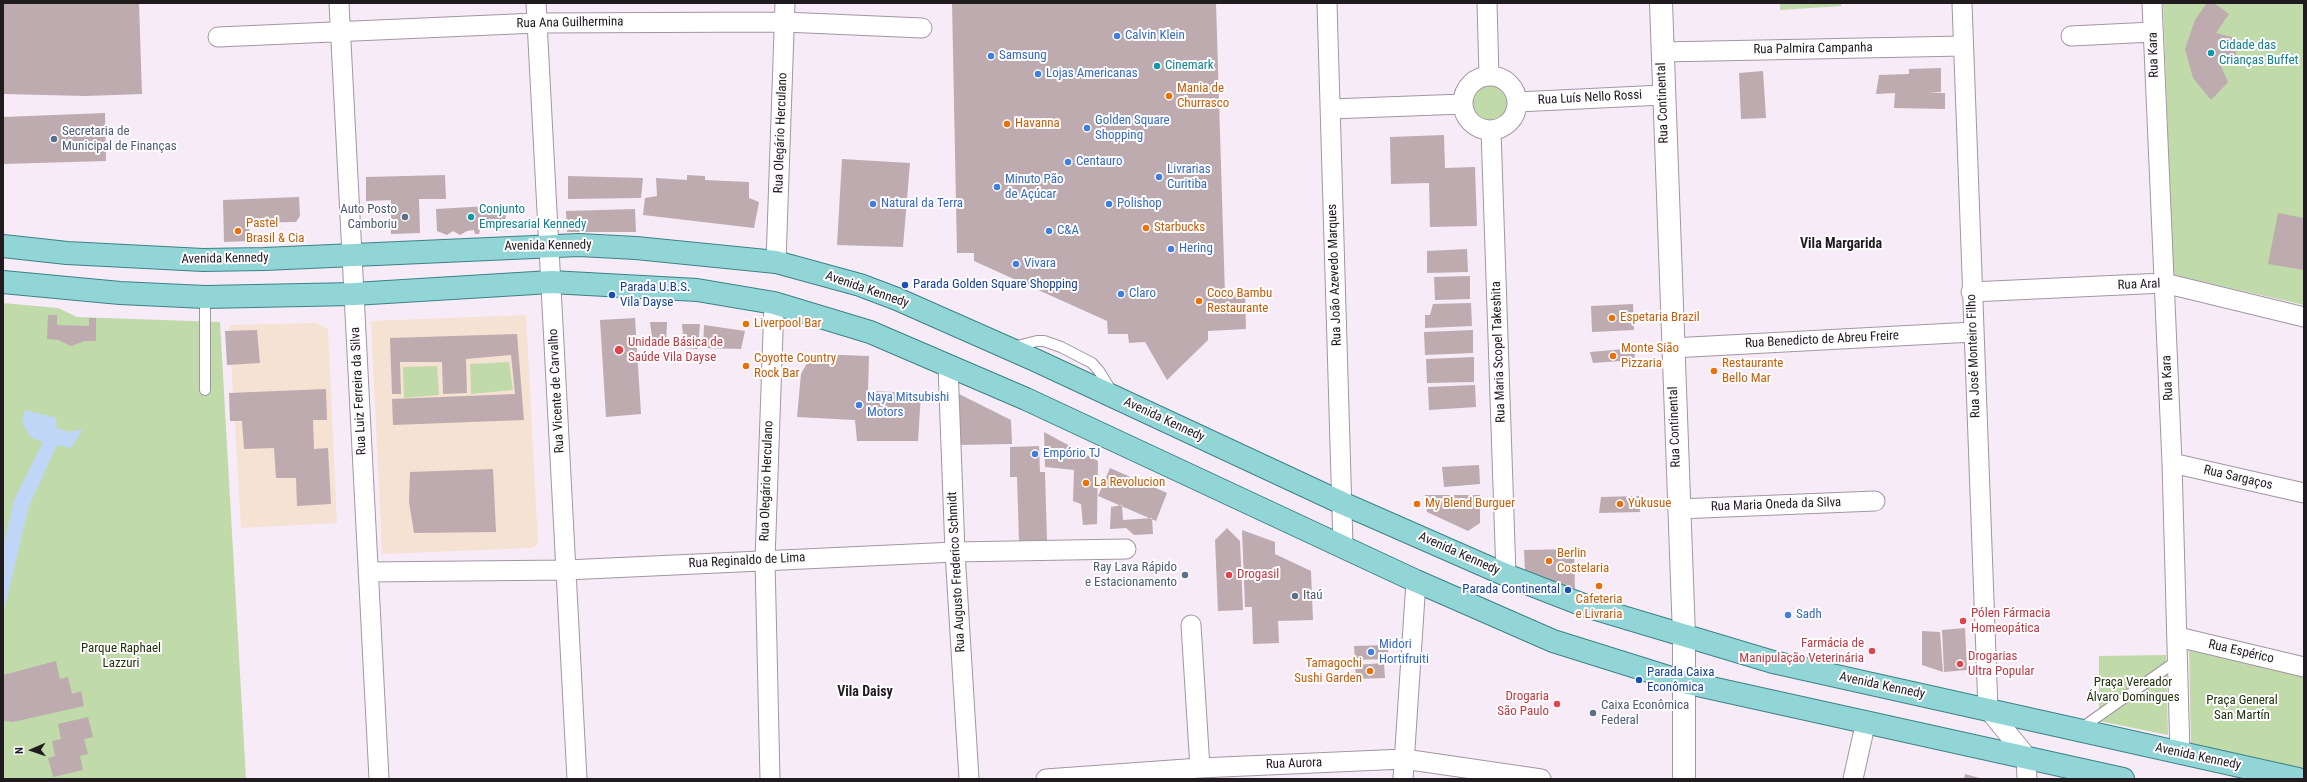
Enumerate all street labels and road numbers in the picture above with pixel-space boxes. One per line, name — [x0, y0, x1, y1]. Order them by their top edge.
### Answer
street label: Rua Ana Guilhermina — [516, 14, 624, 32]
street label: Rua Kara — [2145, 32, 2163, 78]
street label: Rua Palmira Campanha — [1753, 40, 1873, 58]
street label: Rua Continental — [1654, 62, 1672, 144]
street label: Rua Olegário Herculano — [771, 72, 791, 194]
street label: Rua Luís Nello Rossi — [1537, 87, 1643, 109]
street label: Rua João Azevedo Marques — [1325, 204, 1345, 346]
street label: Avenida Kennedy — [504, 237, 592, 255]
street label: Avenida Kennedy — [181, 250, 269, 268]
street label: Avenida Kennedy — [823, 268, 911, 312]
street label: Rua Aral — [2117, 276, 2161, 294]
street label: Rua Maria Scopel Takeshita — [1489, 281, 1509, 423]
street label: Rua José Monteiro Filho — [1964, 294, 1984, 418]
street label: Rua Luiz Ferreira da Silva — [348, 327, 370, 455]
street label: Rua Vicente de Carvalho — [546, 328, 568, 454]
street label: Rua Benedicto de Abreu Freire — [1745, 328, 1899, 352]
street label: Rua Kara — [2159, 355, 2177, 401]
street label: Rua Continental — [1666, 386, 1684, 468]
street label: Avenida Kennedy — [1121, 394, 1207, 446]
street label: Rua Olegário Herculano — [757, 420, 777, 542]
street label: Rua Sargaços — [2202, 462, 2274, 494]
street label: Rua Augusto Frederico Schmidt — [945, 491, 969, 653]
street label: Rua Maria Oneda da Silva — [1711, 495, 1841, 515]
street label: Avenida Kennedy — [1416, 529, 1502, 579]
street label: Rua Reginaldo de Lima — [688, 550, 806, 572]
street label: Rua Espérico — [2207, 637, 2275, 667]
street label: Avenida Kennedy — [1838, 669, 1926, 703]
street label: Avenida Kennedy — [2154, 740, 2242, 774]
street label: Rua Aurora — [1266, 755, 1322, 773]

